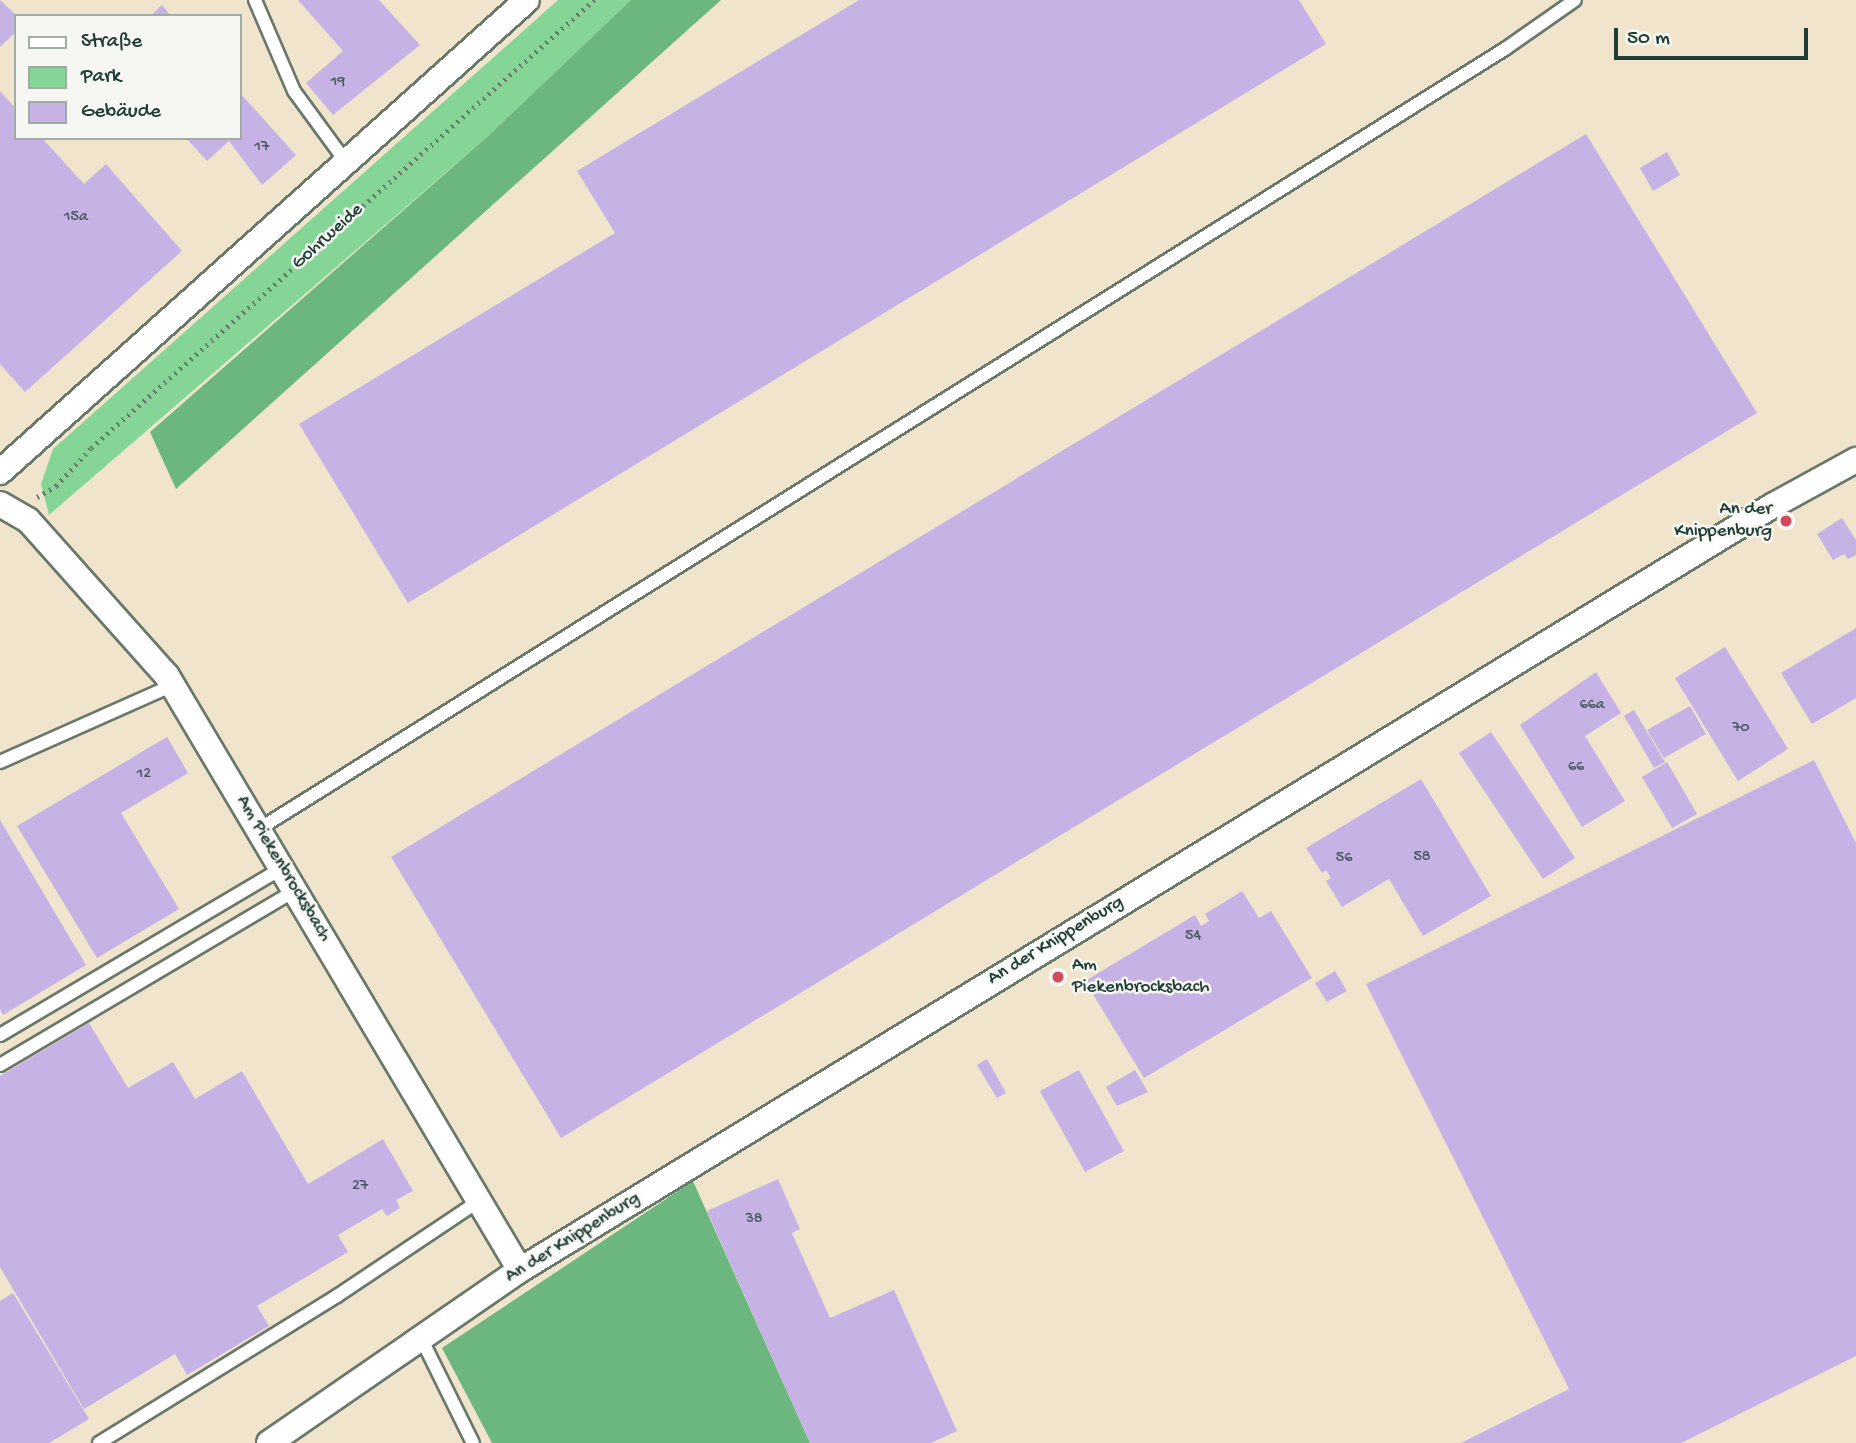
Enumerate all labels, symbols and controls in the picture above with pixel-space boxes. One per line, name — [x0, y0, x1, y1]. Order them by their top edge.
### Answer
legend — [14, 14, 242, 140]
scale bar — [1618, 14, 1812, 58]
text: 50 m — [1627, 27, 1670, 52]
text: Straße — [81, 30, 142, 55]
text: Park — [81, 65, 121, 90]
house number: 19 — [331, 73, 345, 93]
text: Gebäude — [81, 100, 161, 125]
house number: 17 — [255, 138, 269, 158]
street label: Gohrweide — [288, 199, 368, 275]
house number: 15a — [64, 208, 88, 228]
place label: An der Knippenburg — [1674, 499, 1772, 543]
marker: An der Knippenburg — [1778, 513, 1794, 529]
house number: 66a — [1579, 696, 1605, 716]
house number: 70 — [1732, 719, 1750, 739]
house number: 66 — [1568, 758, 1584, 778]
house number: 12 — [137, 765, 151, 785]
street label: Am Piekenbrocksbach — [230, 792, 336, 946]
house number: 58 — [1413, 848, 1431, 868]
house number: 56 — [1336, 849, 1352, 869]
street label: An der Knippenburg — [984, 891, 1128, 991]
house number: 54 — [1185, 927, 1201, 947]
place label: Am Piekenbrocksbach — [1072, 955, 1209, 999]
marker: Am Piekenbrocksbach — [1050, 969, 1066, 985]
house number: 27 — [352, 1177, 368, 1197]
street label: An der Knippenburg — [501, 1187, 645, 1289]
house number: 38 — [745, 1210, 763, 1230]

